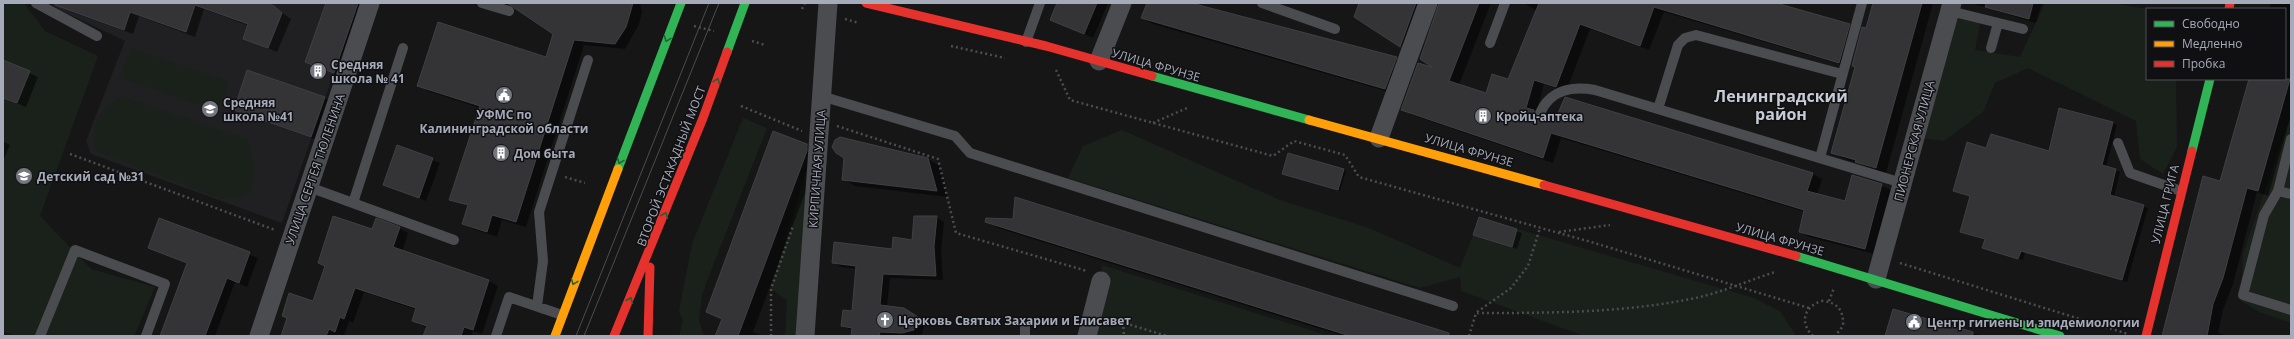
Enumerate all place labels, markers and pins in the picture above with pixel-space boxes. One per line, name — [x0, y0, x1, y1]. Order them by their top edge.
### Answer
place label: Средняя школа № 41 — [331, 56, 405, 87]
building icon: Средняя школа № 41 — [308, 61, 328, 81]
public building icon: УФМС по Калининградской области — [494, 85, 514, 105]
place label: Средняя школа №41 — [223, 94, 294, 125]
school or university icon: Средняя школа №41 — [200, 99, 220, 119]
place label: УФМС по Калининградской области — [420, 106, 588, 137]
building icon: Кройц-аптека — [1473, 106, 1493, 126]
place label: Кройц-аптека — [1496, 108, 1583, 125]
building icon: Дом быта — [491, 143, 511, 163]
place label: Дом быта — [514, 145, 575, 162]
school or university icon: Детский сад №31 — [14, 166, 34, 186]
place label: Детский сад №31 — [37, 168, 144, 185]
church icon: Церковь Святых Захарии и Елисавет — [875, 310, 895, 330]
place label: Церковь Святых Захарии и Елисавет — [898, 312, 1131, 329]
public building icon: Центр гигиены и эпидемиологии — [1904, 312, 1924, 332]
place label: Центр гигиены и эпидемиологии — [1927, 314, 2140, 331]

